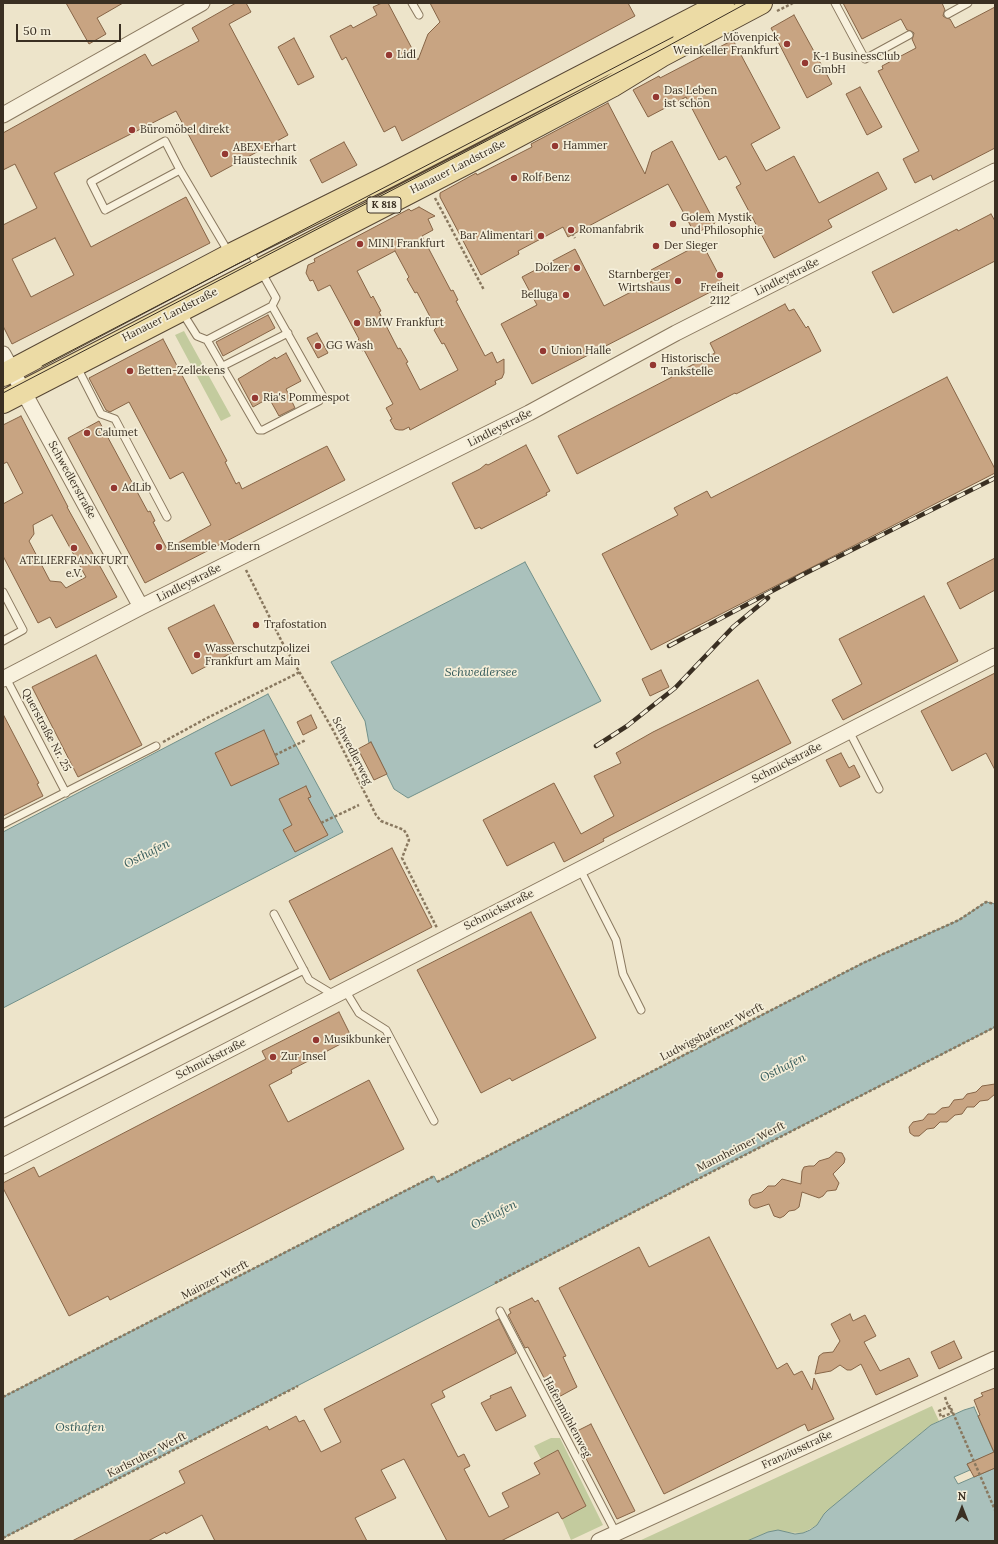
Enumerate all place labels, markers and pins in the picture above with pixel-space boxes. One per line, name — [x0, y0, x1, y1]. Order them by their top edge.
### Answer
place label: Mövenpick Weinkeller Frankfurt — [673, 31, 779, 57]
marker: Mövenpick Weinkeller Frankfurt — [782, 39, 792, 49]
place label: Lidl — [397, 48, 416, 62]
marker: Lidl — [384, 50, 394, 60]
place label: K-1 BusinessClub GmbH — [813, 50, 900, 76]
marker: K-1 BusinessClub GmbH — [800, 58, 810, 68]
place label: Das Leben ist schön — [664, 84, 717, 110]
marker: Das Leben ist schön — [651, 92, 661, 102]
place label: Büromöbel direkt — [140, 123, 229, 137]
marker: Büromöbel direkt — [127, 125, 137, 135]
place label: Hammer — [563, 139, 608, 153]
place label: ABEX Erhart Haustechnik — [233, 141, 297, 167]
marker: Hammer — [550, 141, 560, 151]
marker: ABEX Erhart Haustechnik — [220, 149, 230, 159]
place label: Rolf Benz — [522, 171, 570, 185]
marker: Rolf Benz — [509, 173, 519, 183]
place label: Golem Mystik und Philosophie — [681, 211, 763, 237]
marker: Golem Mystik und Philosophie — [668, 219, 678, 229]
place label: Romanfabrik — [579, 223, 644, 237]
marker: Romanfabrik — [566, 225, 576, 235]
place label: Bar Alimentari — [460, 229, 533, 243]
marker: Bar Alimentari — [536, 231, 546, 241]
place label: MINI Frankfurt — [368, 237, 445, 251]
marker: MINI Frankfurt — [355, 239, 365, 249]
place label: Der Sieger — [664, 239, 718, 253]
marker: Der Sieger — [651, 241, 661, 251]
place label: Dolzer — [535, 261, 569, 275]
marker: Dolzer — [572, 263, 582, 273]
place label: Starnberger Wirtshaus — [609, 268, 670, 294]
marker: Freiheit 2112 — [715, 270, 725, 280]
marker: Starnberger Wirtshaus — [673, 276, 683, 286]
place label: Freiheit 2112 — [700, 281, 740, 307]
place label: Belluga — [521, 288, 558, 302]
marker: Belluga — [561, 290, 571, 300]
place label: BMW Frankfurt — [365, 316, 444, 330]
marker: BMW Frankfurt — [352, 318, 362, 328]
place label: GG Wash — [326, 339, 373, 353]
marker: GG Wash — [313, 341, 323, 351]
place label: Union Halle — [551, 344, 611, 358]
marker: Union Halle — [538, 346, 548, 356]
place label: Historische Tankstelle — [661, 352, 720, 378]
marker: Historische Tankstelle — [648, 360, 658, 370]
place label: Betten-Zellekens — [138, 364, 225, 378]
marker: Betten-Zellekens — [125, 366, 135, 376]
place label: Ria's Pommespot — [263, 391, 350, 405]
marker: Ria's Pommespot — [250, 393, 260, 403]
place label: Calumet — [95, 426, 138, 440]
marker: Calumet — [82, 428, 92, 438]
place label: AdLib — [122, 481, 151, 495]
marker: AdLib — [109, 483, 119, 493]
place label: Ensemble Modern — [167, 540, 260, 554]
marker: Ensemble Modern — [154, 542, 164, 552]
marker: ATELIERFRANKFURT e.V. — [69, 543, 79, 553]
place label: ATELIERFRANKFURT e.V. — [20, 554, 128, 580]
place label: Trafostation — [264, 618, 327, 632]
marker: Trafostation — [251, 620, 261, 630]
place label: Wasserschutzpolizei Frankfurt am Main — [205, 642, 310, 668]
marker: Wasserschutzpolizei Frankfurt am Main — [192, 650, 202, 660]
place label: Musikbunker — [324, 1033, 391, 1047]
marker: Musikbunker — [311, 1035, 321, 1045]
place label: Zur Insel — [281, 1050, 326, 1064]
marker: Zur Insel — [268, 1052, 278, 1062]

